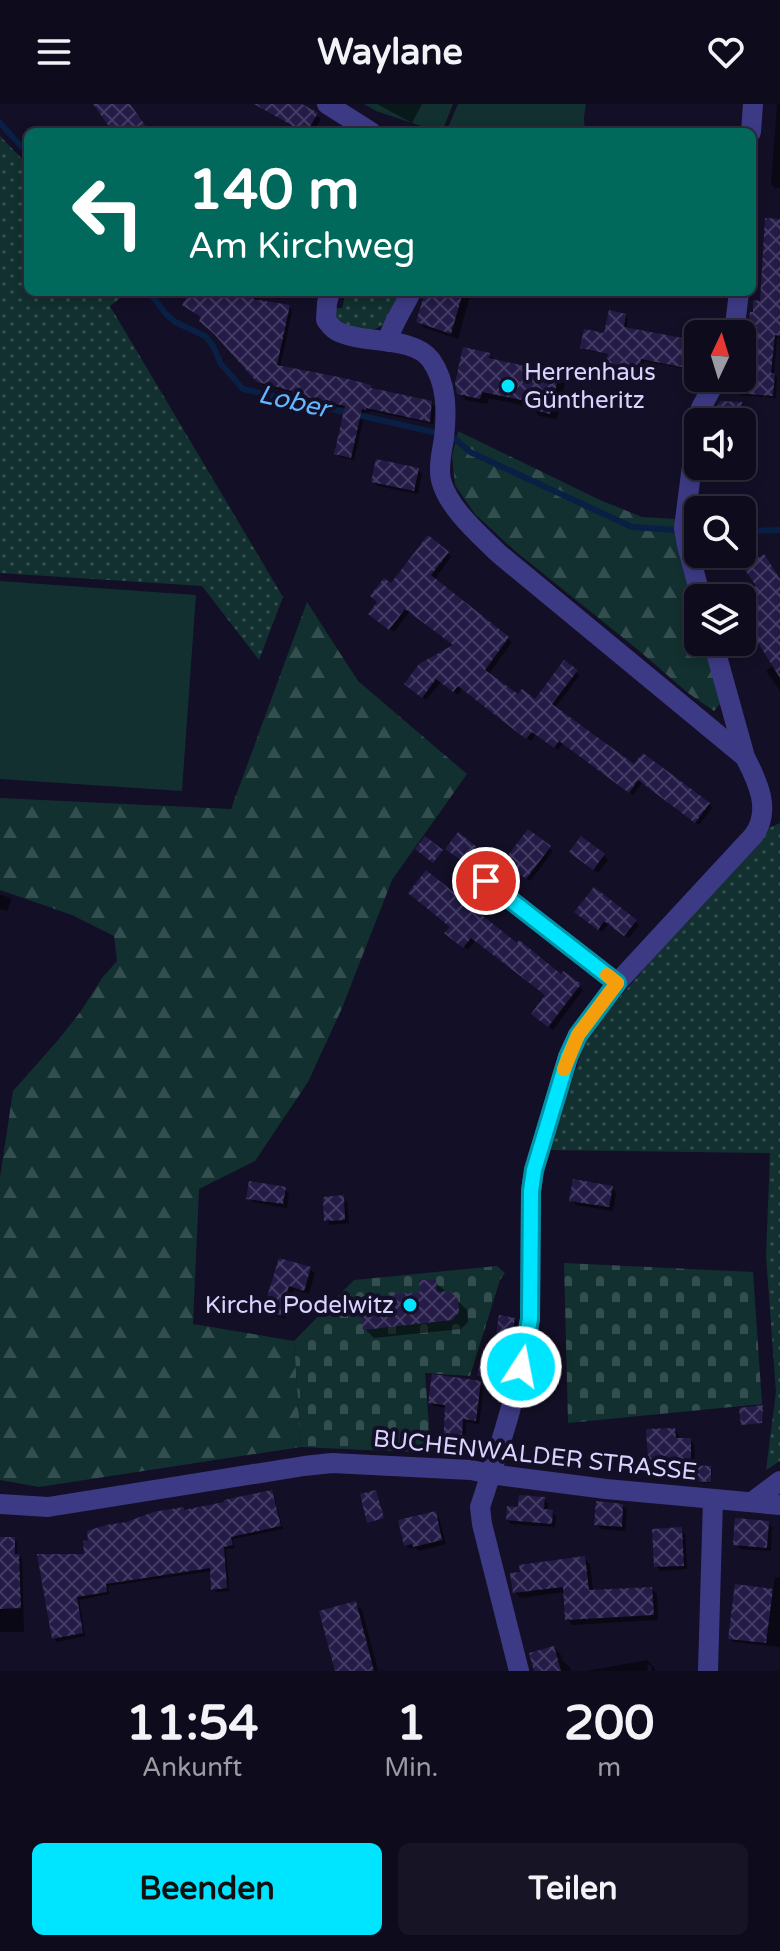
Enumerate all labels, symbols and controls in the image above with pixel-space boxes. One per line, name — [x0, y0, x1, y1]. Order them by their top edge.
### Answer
icon: menu — [32, 30, 76, 74]
icon: heart — [704, 30, 748, 74]
text: Waylane — [317, 31, 463, 74]
text: 140 m — [188, 157, 359, 224]
icon: left — [56, 160, 160, 264]
text: Am Kirchweg — [188, 225, 416, 268]
north arrow — [684, 320, 756, 392]
map controls — [684, 320, 756, 656]
place label: Herrenhaus Güntheritz — [524, 358, 656, 415]
marker: Herrenhaus Güntheritz — [499, 377, 517, 395]
water label: Lober — [255, 378, 335, 425]
button: sound — [684, 408, 756, 480]
button: search — [684, 496, 756, 568]
button: layers — [684, 584, 756, 656]
pin — [452, 847, 520, 915]
icon: arrive — [464, 859, 508, 903]
place label: Kirche Podelwitz — [205, 1291, 394, 1320]
marker: Kirche Podelwitz — [401, 1296, 419, 1314]
position arrow — [479, 1325, 563, 1409]
street label: BUCHENWALDER STRASSE — [372, 1424, 698, 1487]
text: 11:54 — [126, 1695, 259, 1753]
text: 1 — [396, 1695, 426, 1753]
text: 200 — [564, 1695, 654, 1753]
text: Ankunft — [142, 1752, 242, 1783]
text: Min. — [384, 1752, 438, 1783]
text: m — [597, 1752, 621, 1783]
button: Beenden — [32, 1843, 382, 1935]
button: Teilen — [398, 1843, 748, 1935]

